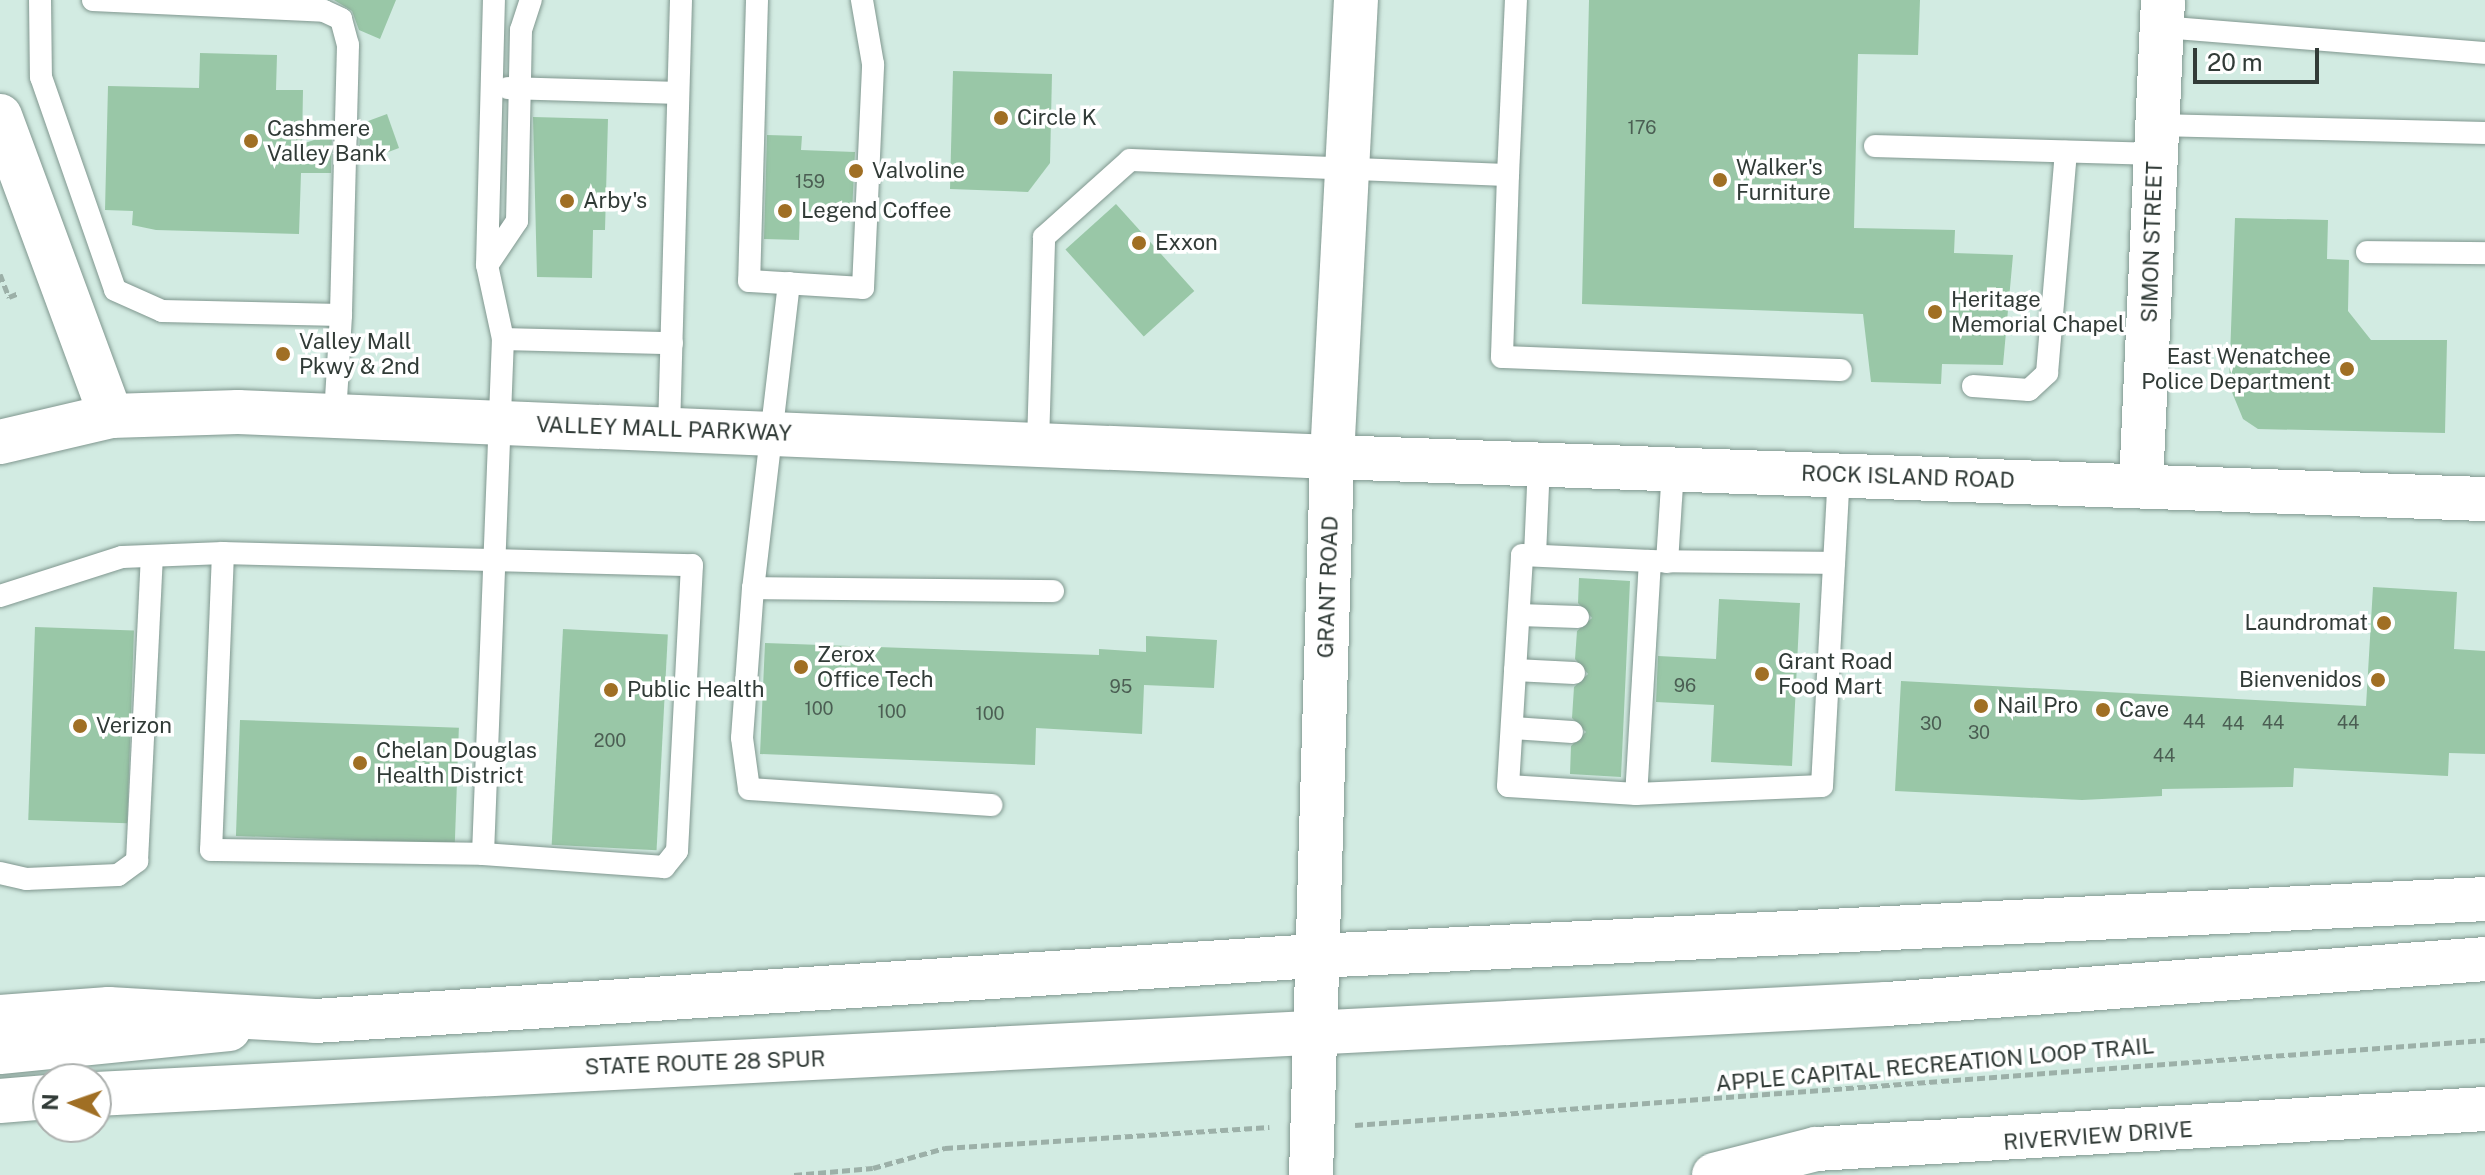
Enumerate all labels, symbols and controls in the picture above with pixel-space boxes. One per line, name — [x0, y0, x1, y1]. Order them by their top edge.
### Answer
scale bar — [2197, 32, 2323, 82]
text: 20 m — [2207, 48, 2263, 76]
place label: Circle K — [1017, 105, 1097, 131]
marker: Circle K — [992, 109, 1010, 127]
place label: Cashmere Valley Bank — [267, 115, 387, 166]
house number: 176 — [1628, 117, 1656, 139]
marker: Cashmere Valley Bank — [242, 132, 260, 150]
place label: Walker's Furniture — [1736, 154, 1831, 206]
place label: Valvoline — [872, 158, 965, 184]
street label: SIMON STREET — [2136, 161, 2168, 323]
marker: Valvoline — [847, 162, 865, 180]
house number: 159 — [795, 171, 825, 193]
marker: Walker's Furniture — [1711, 171, 1729, 189]
place label: Arby's — [583, 188, 647, 214]
marker: Arby's — [558, 192, 576, 210]
place label: Legend Coffee — [801, 198, 951, 224]
marker: Legend Coffee — [776, 202, 794, 220]
place label: Exxon — [1155, 230, 1218, 256]
marker: Exxon — [1130, 234, 1148, 252]
place label: Heritage Memorial Chapel — [1951, 286, 2125, 338]
marker: Heritage Memorial Chapel — [1926, 303, 1944, 321]
place label: Valley Mall Pkwy & 2nd — [299, 328, 420, 380]
place label: East Wenatchee Police Department — [2141, 343, 2331, 394]
marker: Valley Mall Pkwy & 2nd — [274, 345, 292, 363]
marker: East Wenatchee Police Department — [2338, 360, 2356, 378]
street label: VALLEY MALL PARKWAY — [536, 411, 792, 447]
street label: ROCK ISLAND ROAD — [1801, 460, 2015, 494]
street label: GRANT ROAD — [1312, 515, 1344, 659]
place label: Laundromat — [2245, 610, 2368, 636]
marker: Laundromat — [2375, 614, 2393, 632]
place label: Zerox Office Tech — [817, 641, 934, 692]
place label: Grant Road Food Mart — [1778, 648, 1893, 700]
marker: Zerox Office Tech — [792, 658, 810, 676]
marker: Grant Road Food Mart — [1753, 665, 1771, 683]
place label: Bienvenidos — [2239, 667, 2362, 693]
marker: Bienvenidos — [2369, 671, 2387, 689]
house number: 96 — [1674, 675, 1696, 697]
house number: 95 — [1110, 676, 1132, 698]
place label: Public Health — [627, 677, 765, 703]
marker: Public Health — [602, 681, 620, 699]
place label: Nail Pro — [1997, 693, 2078, 719]
marker: Nail Pro — [1972, 697, 1990, 715]
place label: Cave — [2119, 697, 2169, 723]
house number: 100 — [804, 698, 834, 720]
house number: 100 — [877, 701, 907, 723]
marker: Cave — [2094, 701, 2112, 719]
house number: 100 — [975, 703, 1005, 725]
house number: 44 — [2183, 711, 2205, 733]
house number: 44 — [2262, 712, 2284, 734]
house number: 44 — [2337, 712, 2359, 734]
place label: Verizon — [96, 713, 172, 739]
house number: 30 — [1920, 713, 1942, 735]
house number: 44 — [2222, 713, 2244, 735]
marker: Verizon — [71, 717, 89, 735]
house number: 30 — [1968, 722, 1990, 744]
house number: 200 — [594, 730, 626, 752]
place label: Chelan Douglas Health District — [376, 737, 537, 788]
house number: 44 — [2153, 745, 2175, 767]
marker: Chelan Douglas Health District — [351, 754, 369, 772]
street label: APPLE CAPITAL RECREATION LOOP TRAIL — [1715, 1033, 2155, 1097]
street label: STATE ROUTE 28 SPUR — [584, 1046, 826, 1080]
north arrow — [32, 1063, 112, 1143]
text: N — [37, 1093, 63, 1111]
street label: RIVERVIEW DRIVE — [2002, 1116, 2194, 1156]

